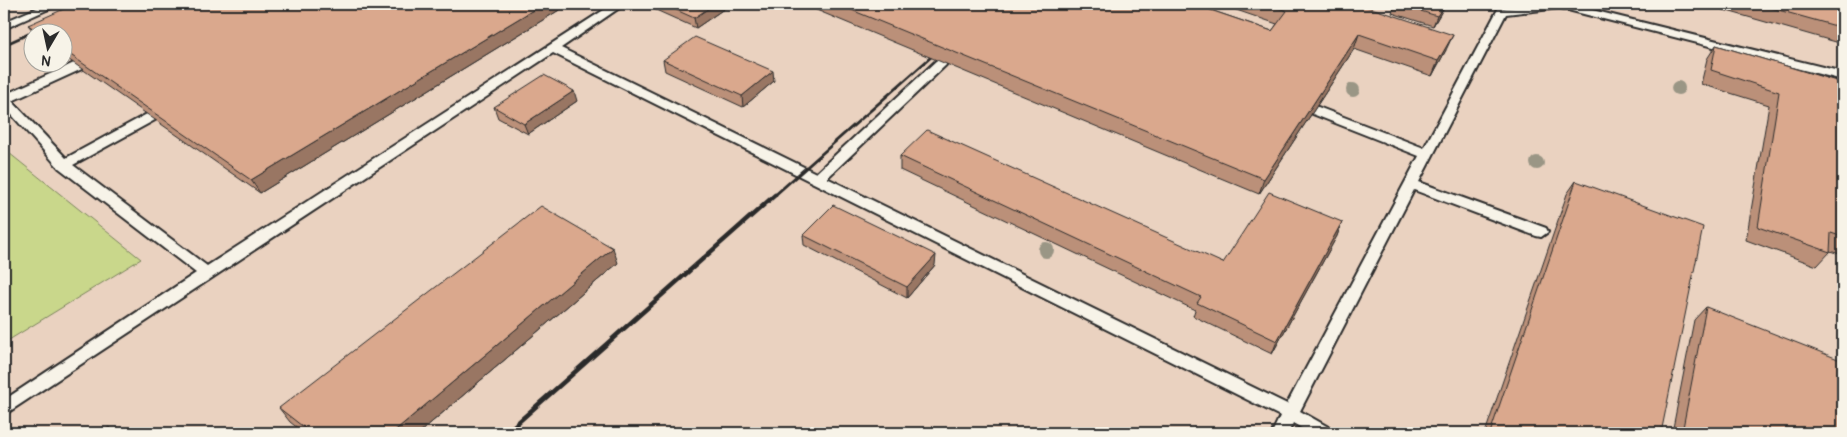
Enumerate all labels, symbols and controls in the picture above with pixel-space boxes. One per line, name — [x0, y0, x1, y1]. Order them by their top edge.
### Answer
north arrow — [22, 22, 72, 72]
text: N — [40, 51, 52, 69]

